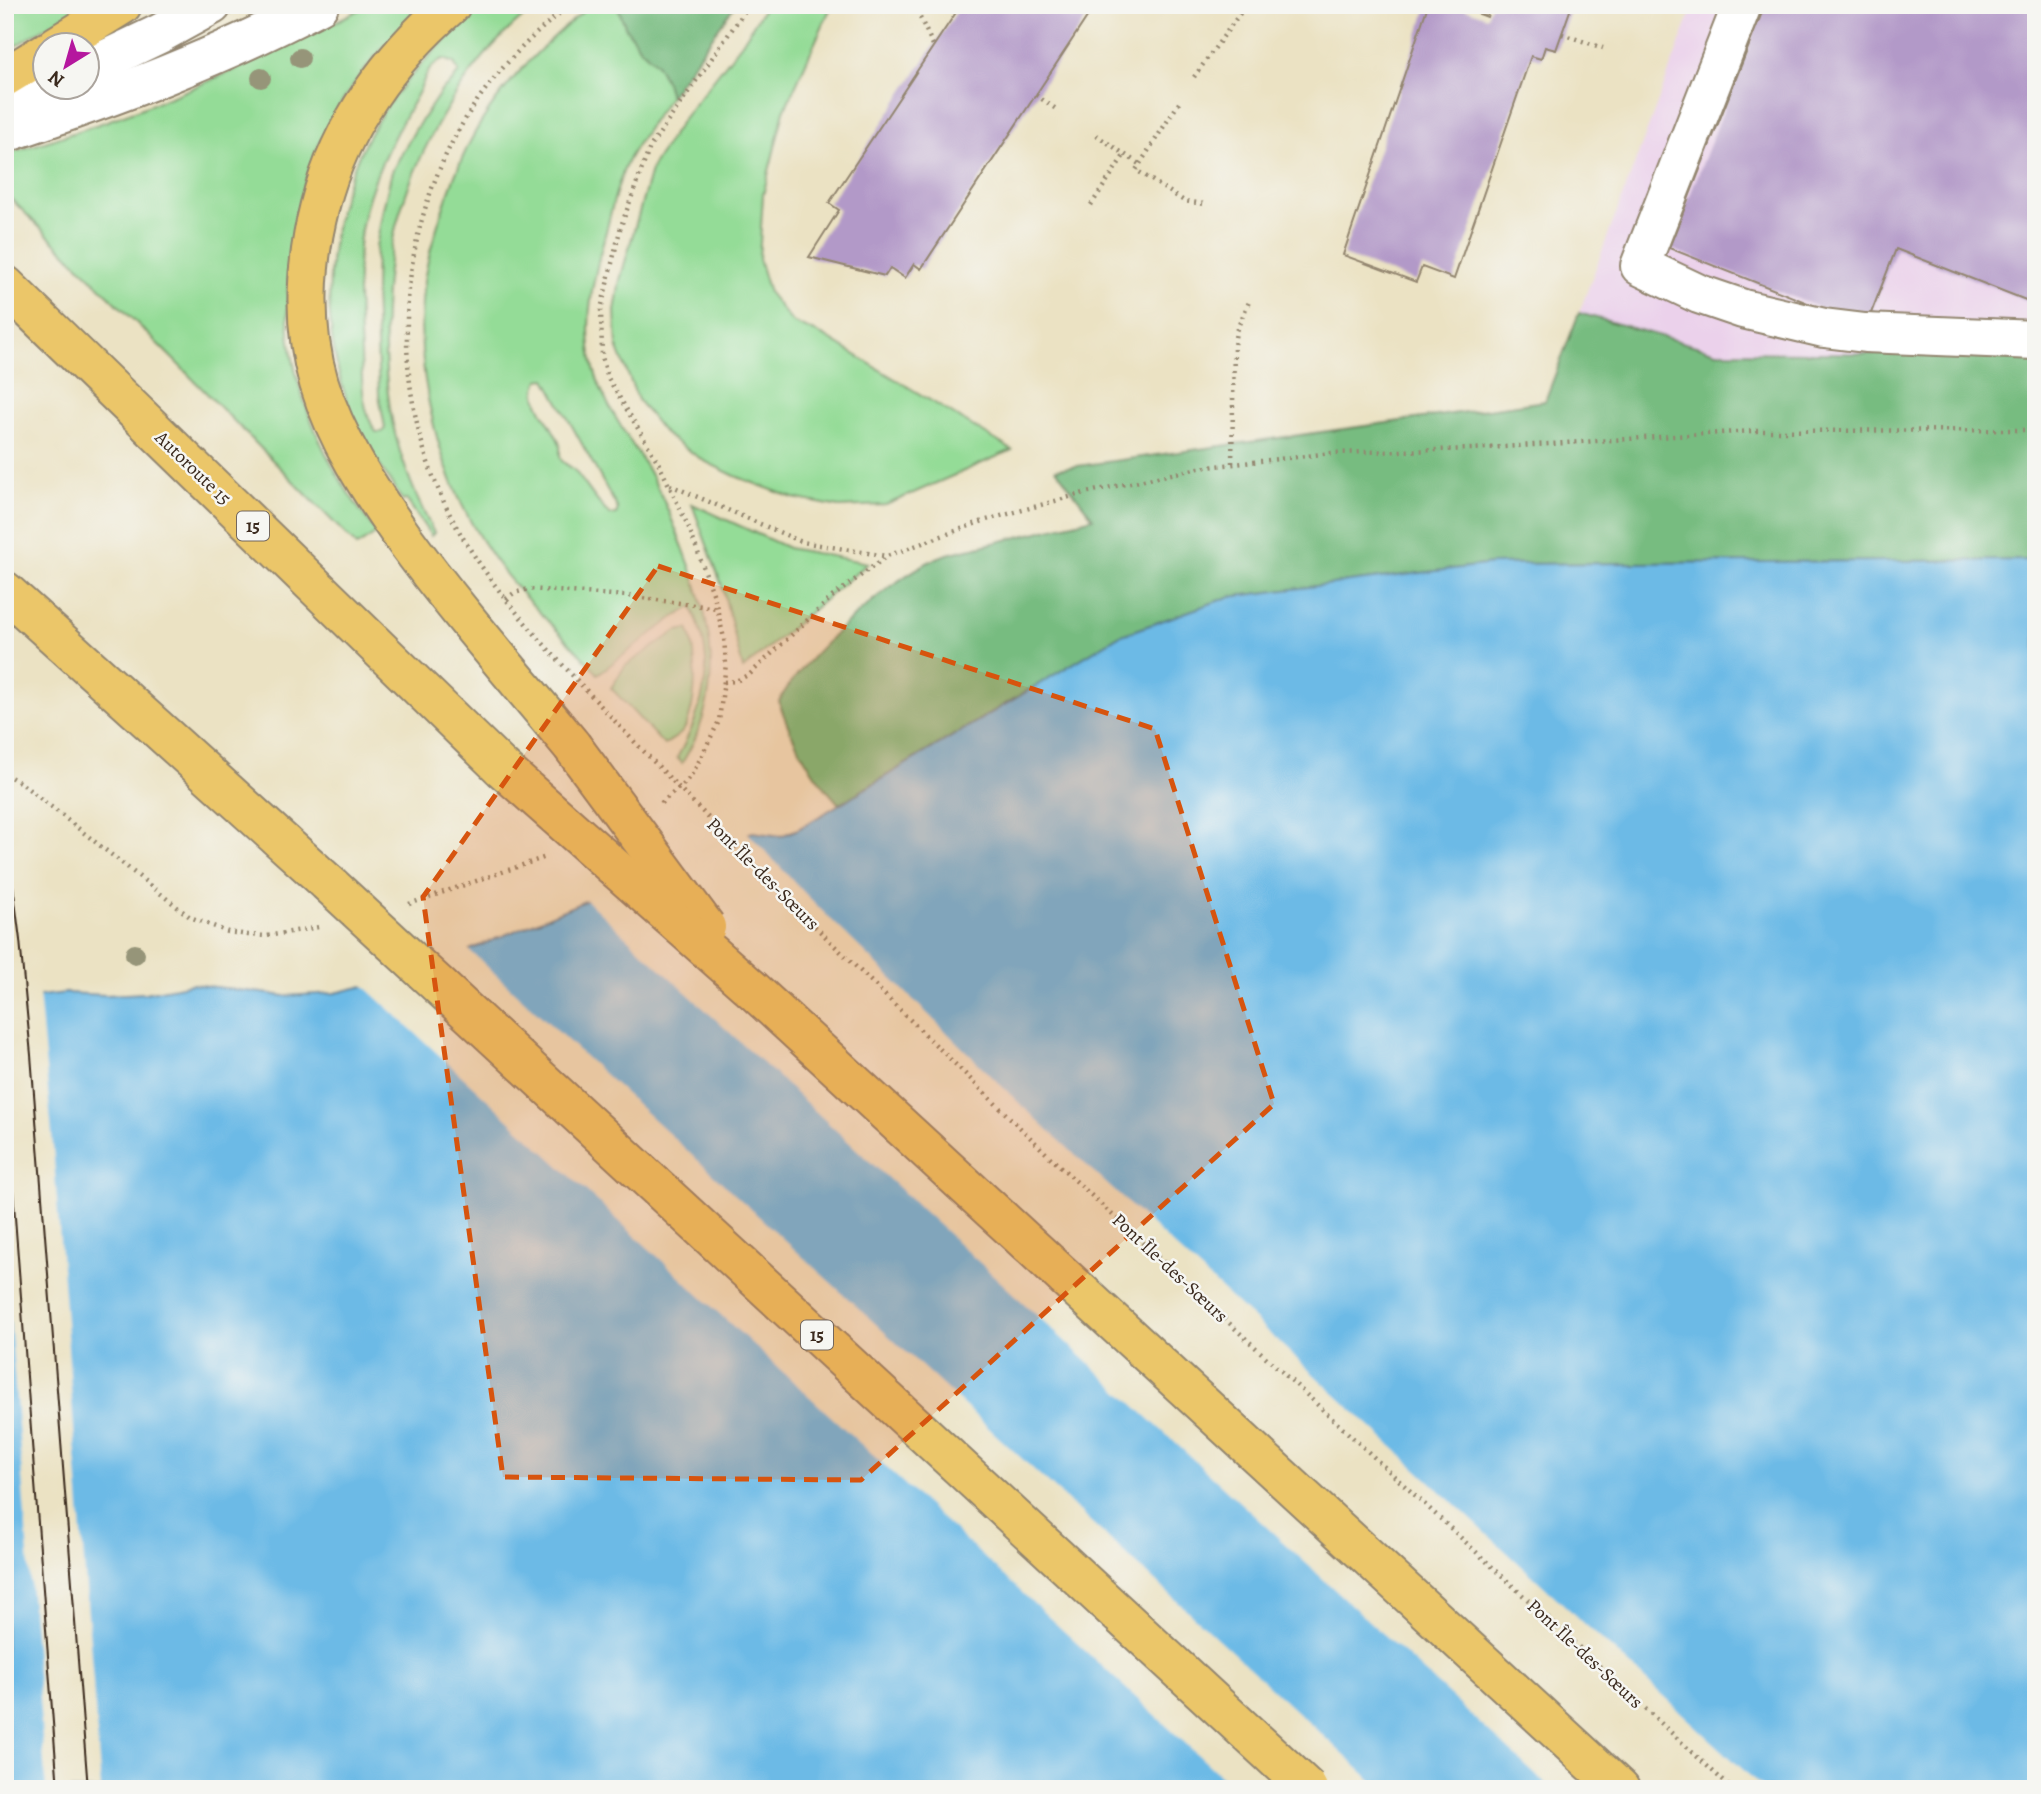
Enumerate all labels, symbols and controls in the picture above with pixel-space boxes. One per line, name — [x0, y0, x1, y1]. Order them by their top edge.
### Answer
north arrow — [32, 32, 102, 102]
text: N — [43, 64, 70, 93]
street label: Autoroute 15 — [148, 424, 237, 511]
road number: 15 — [237, 512, 269, 540]
street label: Pont Île-des-Sœurs — [701, 812, 825, 936]
street label: Pont Île-des-Sœurs — [1106, 1207, 1234, 1329]
road number: 15 — [801, 1320, 833, 1350]
street label: Pont Île-des-Sœurs — [1521, 1593, 1649, 1715]

